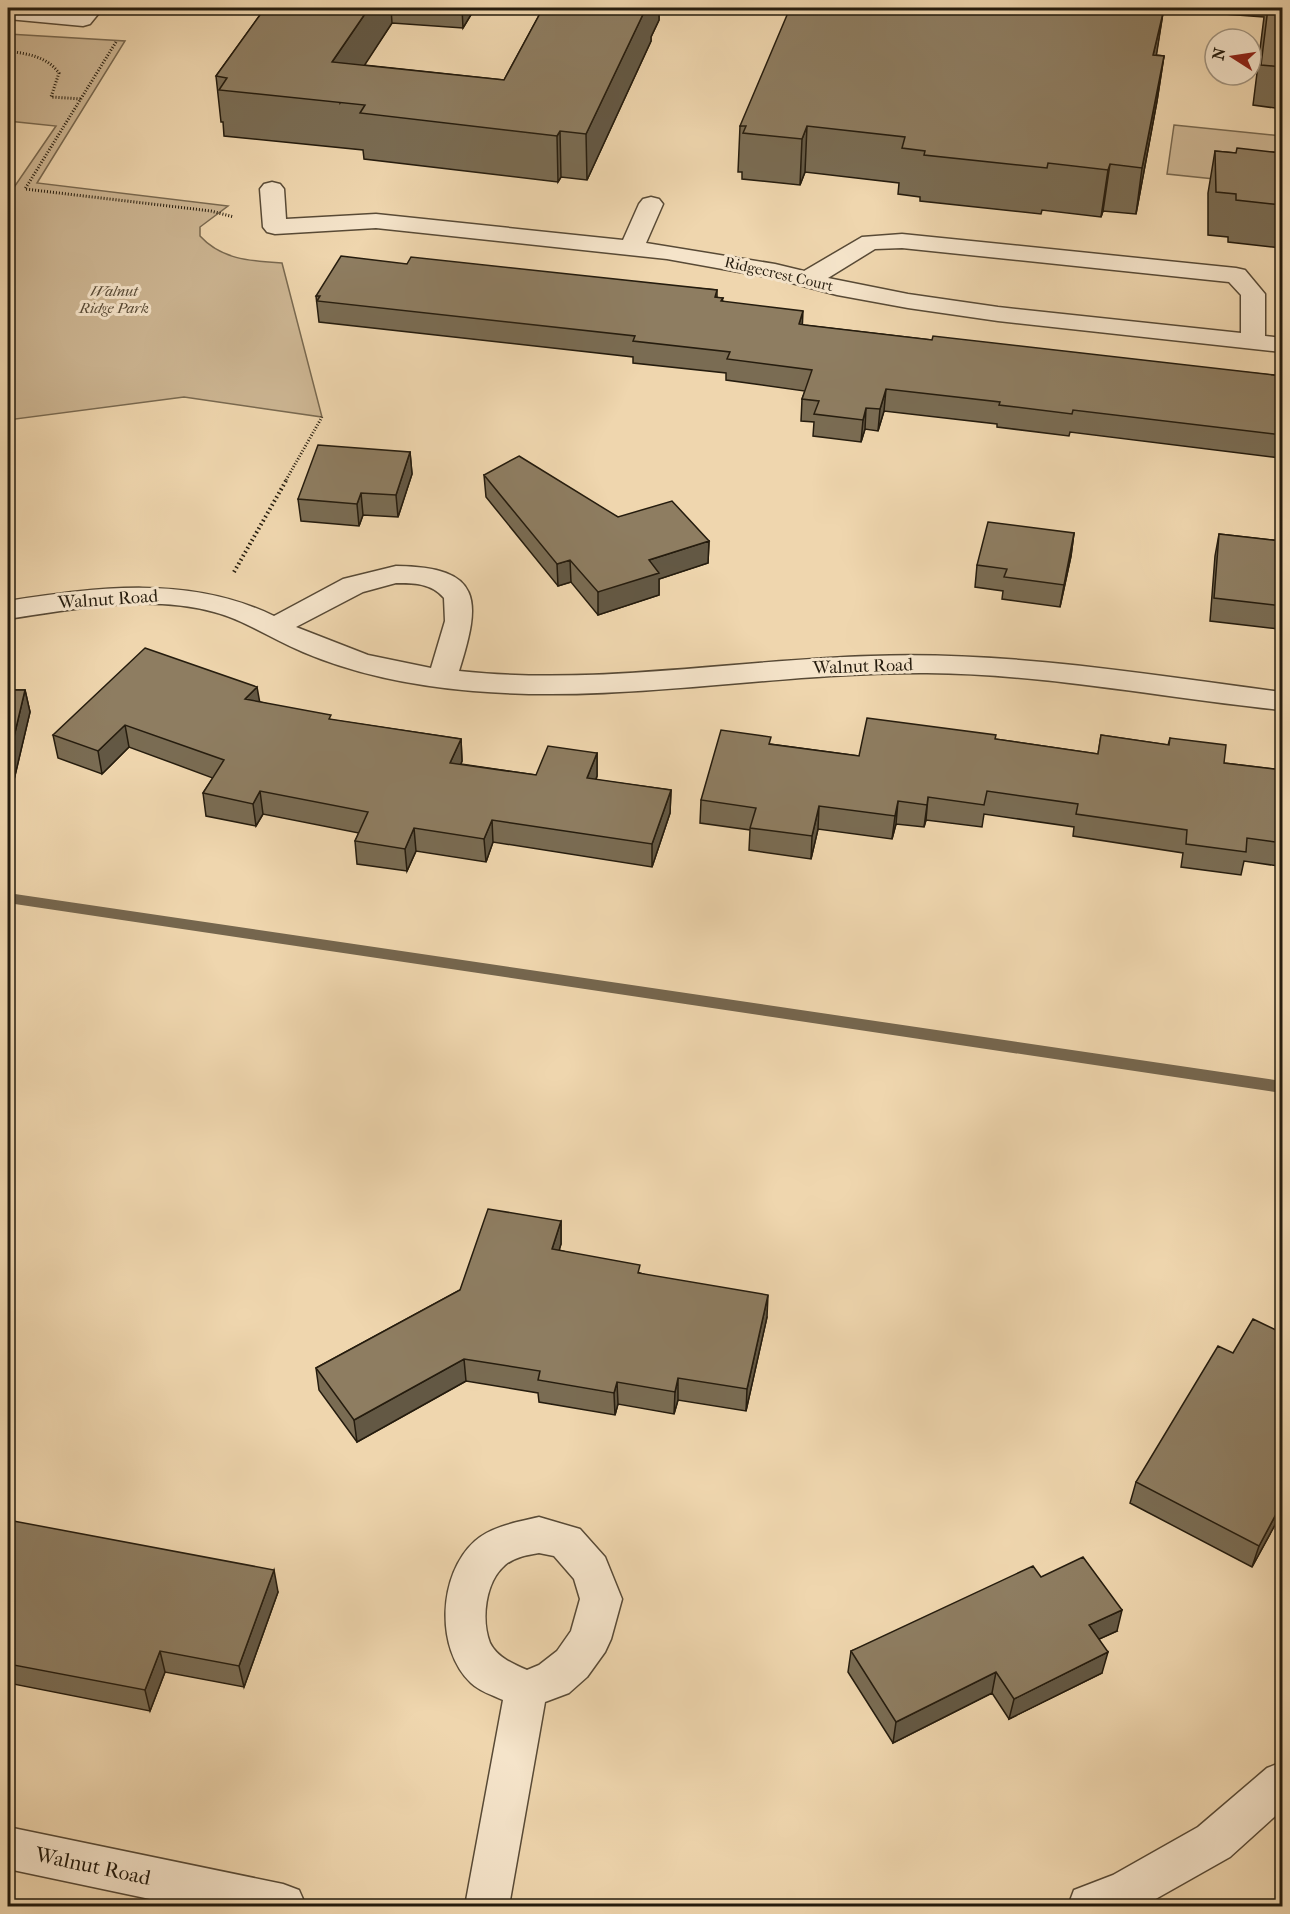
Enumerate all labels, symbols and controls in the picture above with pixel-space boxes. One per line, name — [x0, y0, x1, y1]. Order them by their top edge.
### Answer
north arrow — [1203, 27, 1263, 87]
text: N — [1208, 45, 1230, 62]
street label: Ridgecrest Court — [723, 253, 836, 295]
park label: Walnut Ridge Park — [78, 282, 149, 317]
street label: Walnut Road — [56, 586, 159, 614]
street label: Walnut Road — [811, 654, 914, 679]
street label: Walnut Road — [32, 1842, 153, 1890]

